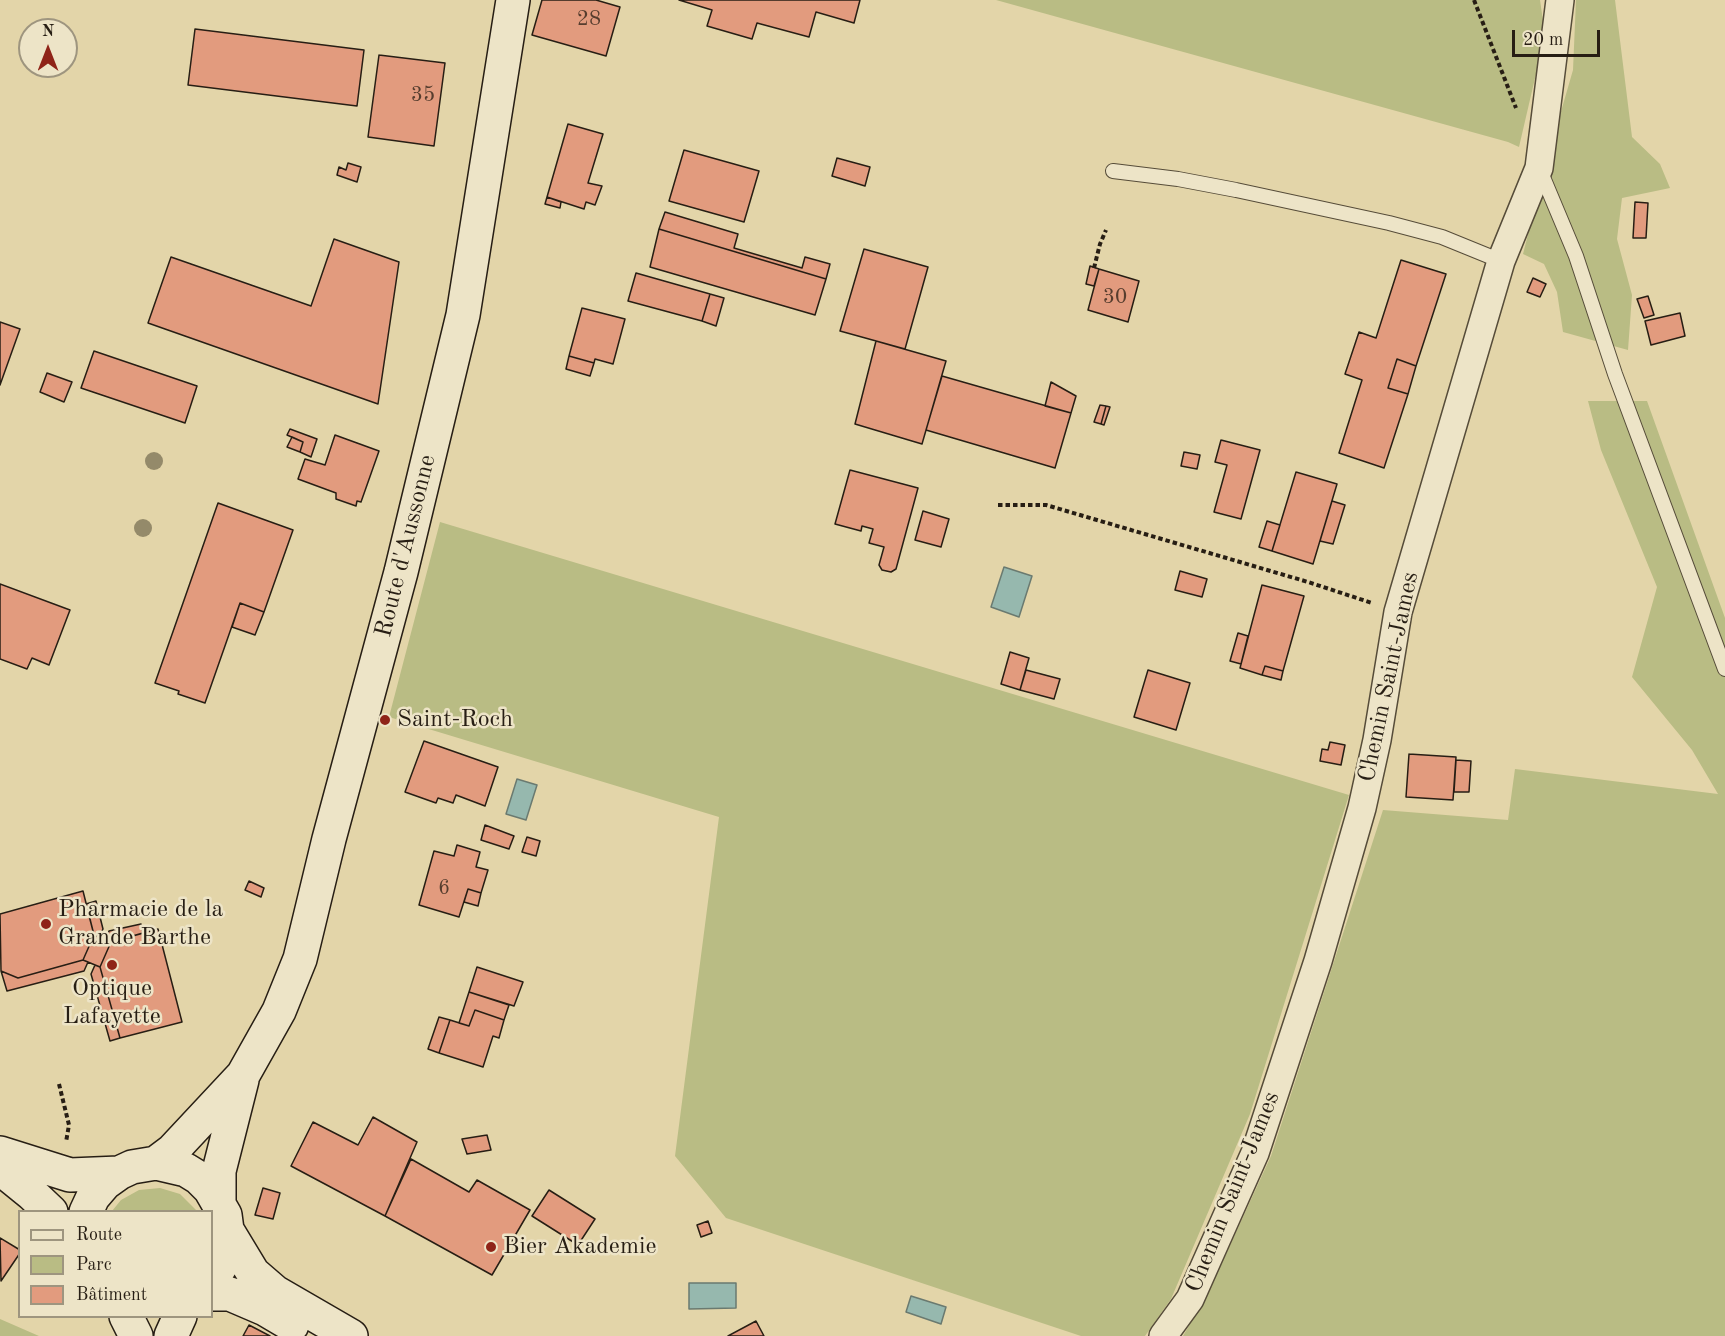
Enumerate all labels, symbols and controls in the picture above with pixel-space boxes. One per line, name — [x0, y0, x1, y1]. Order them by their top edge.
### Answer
house number: 28 — [577, 6, 601, 32]
north arrow — [18, 18, 78, 78]
scale bar — [1515, 18, 1604, 56]
text: N — [42, 24, 54, 40]
text: 20 m — [1523, 31, 1563, 49]
house number: 35 — [411, 82, 435, 108]
house number: 30 — [1103, 284, 1127, 310]
street label: Route d'Aussonne — [369, 452, 443, 640]
street label: Chemin Saint-James — [1353, 569, 1425, 785]
place label: Saint-Roch — [397, 706, 513, 734]
marker: Saint-Roch — [378, 713, 392, 727]
house number: 6 — [438, 875, 450, 901]
place label: Pharmacie de la Grande Barthe — [58, 896, 223, 952]
marker: Pharmacie de la Grande Barthe — [39, 917, 53, 931]
marker: Optique Lafayette — [105, 958, 119, 972]
place label: Optique Lafayette — [63, 975, 161, 1031]
street label: Chemin Saint-James — [1180, 1087, 1286, 1297]
legend — [18, 1210, 213, 1318]
text: Route — [76, 1226, 122, 1244]
place label: Bier Akademie — [503, 1233, 656, 1261]
marker: Bier Akademie — [484, 1240, 498, 1254]
text: Parc — [76, 1256, 112, 1274]
text: Bâtiment — [76, 1286, 147, 1304]

